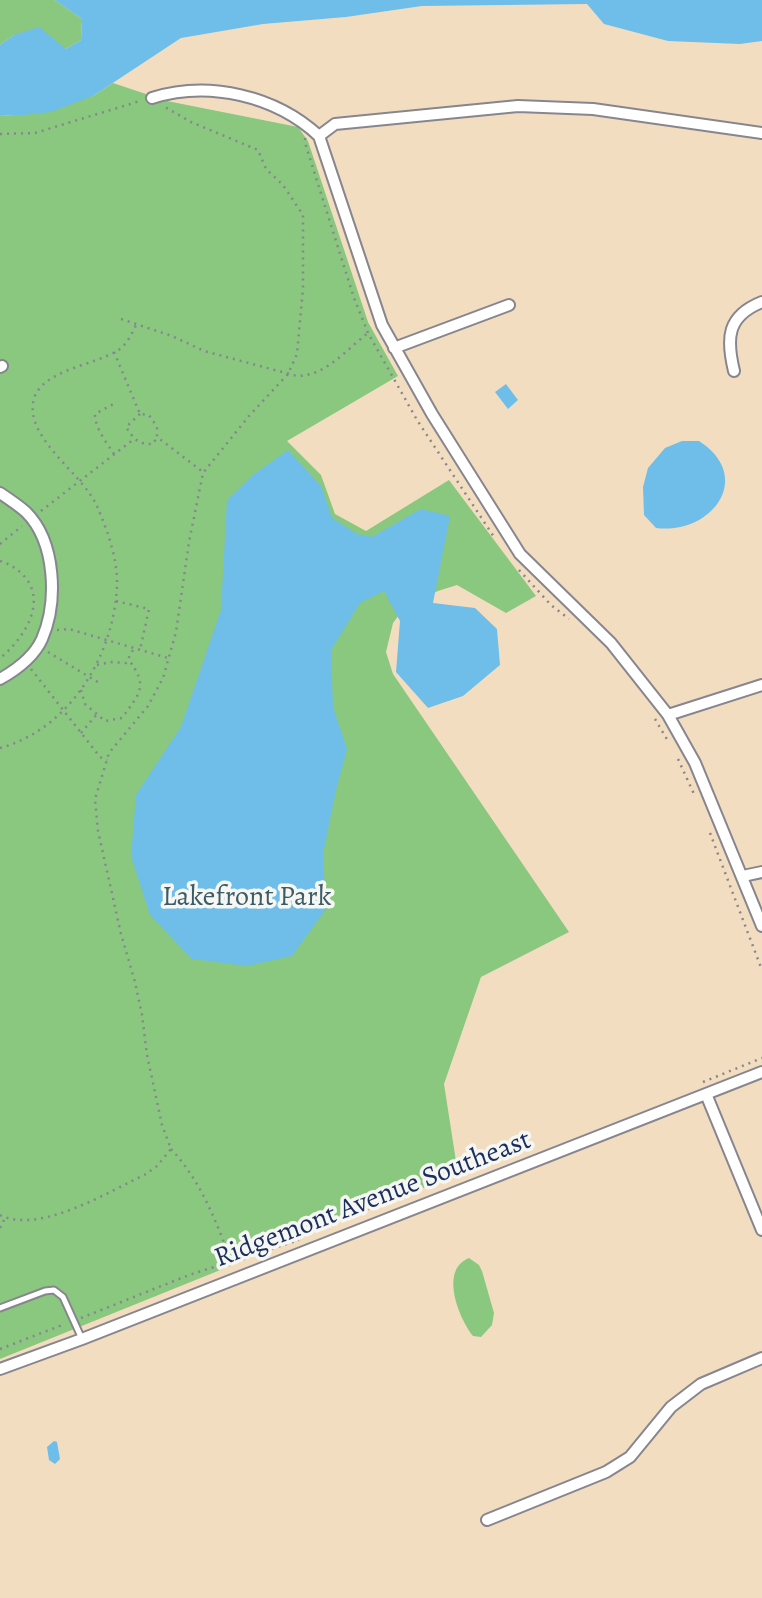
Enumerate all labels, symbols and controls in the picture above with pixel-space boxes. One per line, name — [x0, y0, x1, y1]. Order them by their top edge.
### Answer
park label: Lakefront Park — [162, 881, 332, 915]
street label: Ridgemont Avenue Southeast — [210, 1124, 536, 1276]

